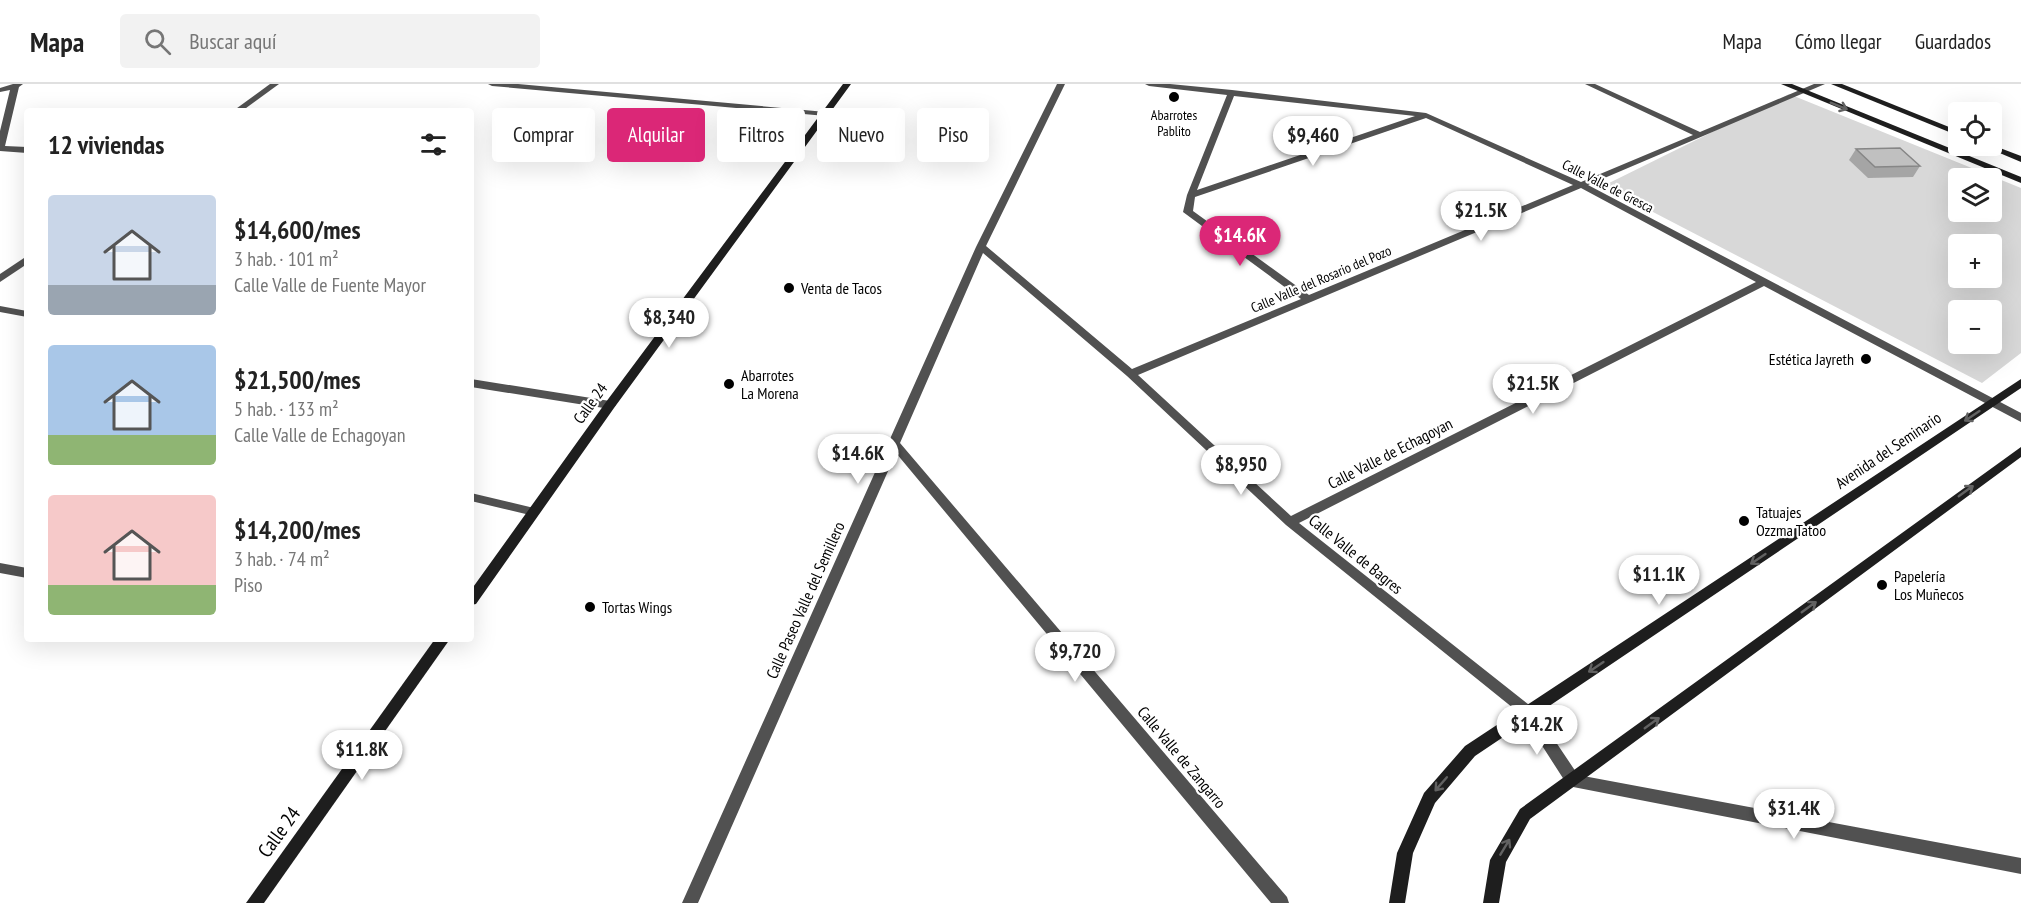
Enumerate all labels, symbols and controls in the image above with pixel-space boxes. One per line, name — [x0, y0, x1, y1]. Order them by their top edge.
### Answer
search box — [120, 14, 540, 68]
text: Mapa — [30, 23, 84, 60]
icon: search — [141, 25, 174, 58]
text: Buscar aquí — [189, 27, 277, 55]
text: Mapa — [1723, 28, 1762, 55]
text: Cómo llegar — [1795, 28, 1882, 55]
text: Guardados — [1915, 28, 1991, 55]
marker: Abarrotes Pablito — [1167, 90, 1181, 104]
one-way arrow — [1830, 101, 1848, 112]
map controls — [1948, 102, 2002, 354]
button: locate — [1948, 102, 2002, 156]
place label: Abarrotes Pablito — [1151, 106, 1197, 140]
chip: Comprar — [492, 108, 595, 162]
chip: Alquilar — [607, 108, 705, 162]
chip: Filtros — [717, 108, 805, 162]
chip: Nuevo — [817, 108, 905, 162]
chip: Piso — [917, 108, 989, 162]
pin: $9,460 — [1264, 116, 1362, 167]
text: $9,460 — [1287, 122, 1339, 148]
text: 12 viviendas — [48, 128, 164, 161]
icon: filters — [417, 128, 450, 161]
street label: Calle Valle de Gresca — [1559, 155, 1657, 217]
button: layers — [1948, 168, 2002, 222]
pin: $21.5K — [1432, 191, 1530, 242]
text: $21.5K — [1455, 197, 1507, 223]
text: $14,600/mes — [234, 213, 361, 246]
pin: $14.6K — [1191, 216, 1289, 267]
icon: home — [96, 219, 168, 291]
text: $14.6K — [1214, 222, 1266, 248]
button: + — [1948, 234, 2002, 288]
street label: Calle Valle del Rosario del Pozo — [1248, 241, 1394, 317]
text: 3 hab. · 101 m² — [234, 246, 339, 272]
text: Calle Valle de Fuente Mayor — [234, 272, 426, 298]
place label: Venta de Tacos — [800, 278, 882, 298]
marker: Venta de Tacos — [782, 281, 796, 295]
pin: $8,340 — [620, 298, 718, 349]
button: − — [1948, 300, 2002, 354]
text: $8,340 — [643, 304, 695, 330]
place label: Estética Jayreth — [1769, 349, 1854, 369]
marker: Estética Jayreth — [1859, 352, 1873, 366]
text: $21,500/mes — [234, 363, 361, 396]
pin: $21.5K — [1484, 364, 1582, 415]
place label: Abarrotes La Morena — [741, 365, 799, 403]
icon: home — [96, 369, 168, 441]
text: $21.5K — [1507, 370, 1559, 396]
marker: Abarrotes La Morena — [722, 377, 736, 391]
street label: Calle 24 — [569, 379, 611, 427]
text: 5 hab. · 133 m² — [234, 396, 339, 422]
street label: Avenida del Seminario — [1831, 407, 1945, 493]
one-way arrow — [1964, 410, 1981, 422]
street label: Calle Valle de Echagoyan — [1324, 413, 1456, 493]
text: Calle Valle de Echagoyan — [234, 422, 406, 448]
pin: $14.6K — [809, 434, 907, 485]
text: $14.6K — [832, 440, 884, 466]
pin: $8,950 — [1192, 445, 1290, 496]
text: $8,950 — [1215, 451, 1267, 477]
one-way arrow — [1958, 485, 1974, 498]
place label: Tatuajes Ozzma Tatoo — [1756, 502, 1826, 540]
street label: Calle Valle de Bagres — [1305, 510, 1407, 598]
text: $14,200/mes — [234, 513, 361, 546]
marker: Tatuajes Ozzma Tatoo — [1737, 514, 1751, 528]
street label: Calle Paseo Valle del Semillero — [761, 518, 849, 682]
icon: home — [96, 519, 168, 591]
text: 3 hab. · 74 m² — [234, 546, 330, 572]
one-way arrow — [1750, 553, 1766, 565]
pin: $11.1K — [1610, 555, 1708, 606]
text: $11.1K — [1633, 561, 1685, 587]
place label: Papelería Los Muñecos — [1894, 566, 1964, 604]
text: Piso — [234, 572, 263, 598]
marker: Papelería Los Muñecos — [1875, 578, 1889, 592]
place label: Tortas Wings — [602, 597, 672, 617]
marker: Tortas Wings — [583, 600, 597, 614]
one-way arrow — [1801, 601, 1817, 613]
pin: $9,720 — [1026, 632, 1124, 683]
text: $9,720 — [1049, 638, 1101, 664]
one-way arrow — [1588, 661, 1604, 673]
street label: Calle Valle de Zangarro — [1134, 702, 1231, 812]
pin: $14.2K — [1488, 705, 1586, 756]
text: $14.2K — [1511, 711, 1563, 737]
one-way arrow — [1644, 716, 1660, 729]
pin: $11.8K — [313, 730, 411, 781]
text: $11.8K — [336, 736, 388, 762]
one-way arrow — [1434, 776, 1448, 791]
pin: $31.4K — [1745, 789, 1843, 840]
text: $31.4K — [1768, 795, 1820, 821]
street label: Calle 24 — [252, 801, 306, 863]
one-way arrow — [1500, 839, 1512, 856]

